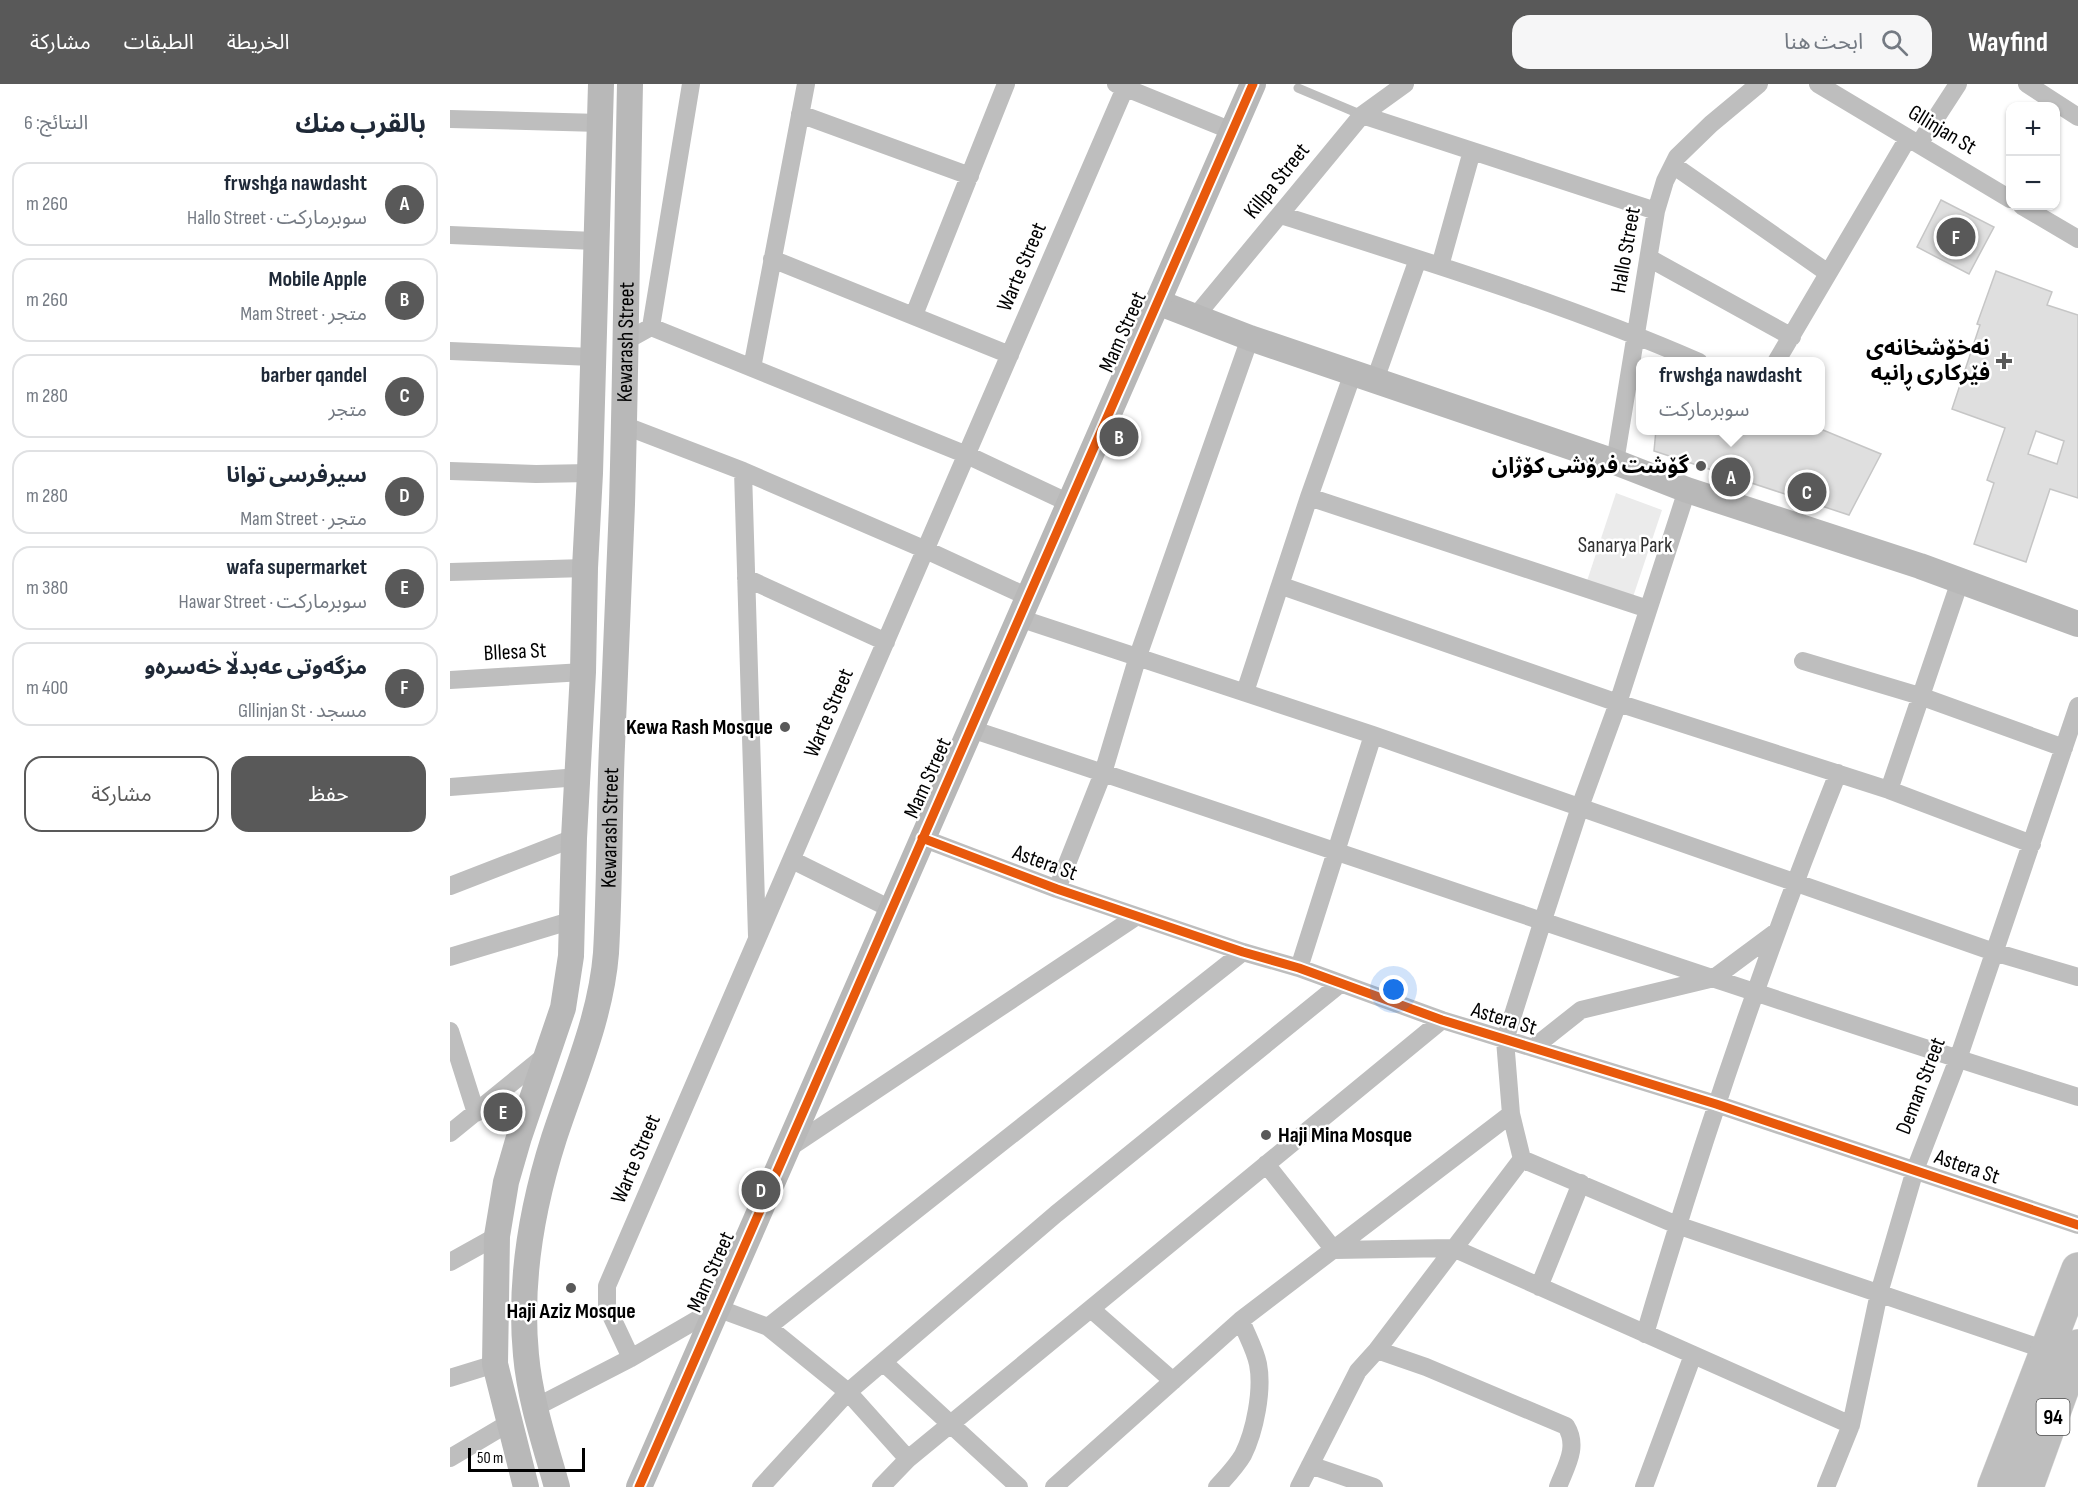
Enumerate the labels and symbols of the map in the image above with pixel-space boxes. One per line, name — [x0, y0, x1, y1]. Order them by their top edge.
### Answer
street label: Gllinjan St — [1903, 99, 1981, 161]
street label: Killpa Street — [1238, 137, 1316, 224]
street label: Hallo Street — [1605, 205, 1647, 295]
pin: F — [1936, 214, 1976, 260]
street label: Warte Street — [991, 218, 1053, 316]
street label: Kewarash Street — [611, 281, 640, 403]
street label: Mam Street — [1093, 287, 1153, 377]
place label: نەخۆشخانەی فێرکاری ڕانیە — [1866, 335, 1990, 390]
marker: نەخۆشخانەی فێرکاری ڕانیە — [1995, 352, 2013, 370]
pin: B — [1100, 414, 1138, 460]
place label: گۆشت فرۆشی کۆژان — [1492, 453, 1690, 480]
pin: A — [1712, 454, 1750, 500]
marker: گۆشت فرۆشی کۆژان — [1694, 459, 1708, 473]
pin: C — [1788, 470, 1826, 514]
park label: Sanarya Park — [1578, 532, 1673, 559]
street label: Bllesa St — [483, 637, 547, 667]
street label: Warte Street — [798, 664, 860, 762]
place label: Kewa Rash Mosque — [626, 714, 773, 741]
marker: Kewa Rash Mosque — [778, 720, 792, 734]
street label: Mam Street — [898, 733, 958, 823]
street label: Kewarash Street — [595, 767, 625, 888]
street label: Astera St — [1008, 839, 1081, 887]
your location — [1379, 975, 1408, 1004]
street label: Astera St — [1467, 996, 1540, 1042]
street label: Deman Street — [1890, 1033, 1952, 1138]
pin: E — [484, 1090, 522, 1134]
street label: Warte Street — [605, 1110, 667, 1208]
place label: Haji Mina Mosque — [1278, 1122, 1412, 1149]
marker: Haji Mina Mosque — [1259, 1128, 1273, 1142]
street label: Astera St — [1930, 1143, 2003, 1191]
pin: D — [742, 1168, 780, 1212]
street label: Mam Street — [681, 1227, 741, 1317]
marker: Haji Aziz Mosque — [564, 1281, 578, 1295]
place label: Haji Aziz Mosque — [506, 1298, 636, 1325]
road number: 94 — [2036, 1399, 2070, 1435]
scale bar — [468, 1445, 585, 1472]

